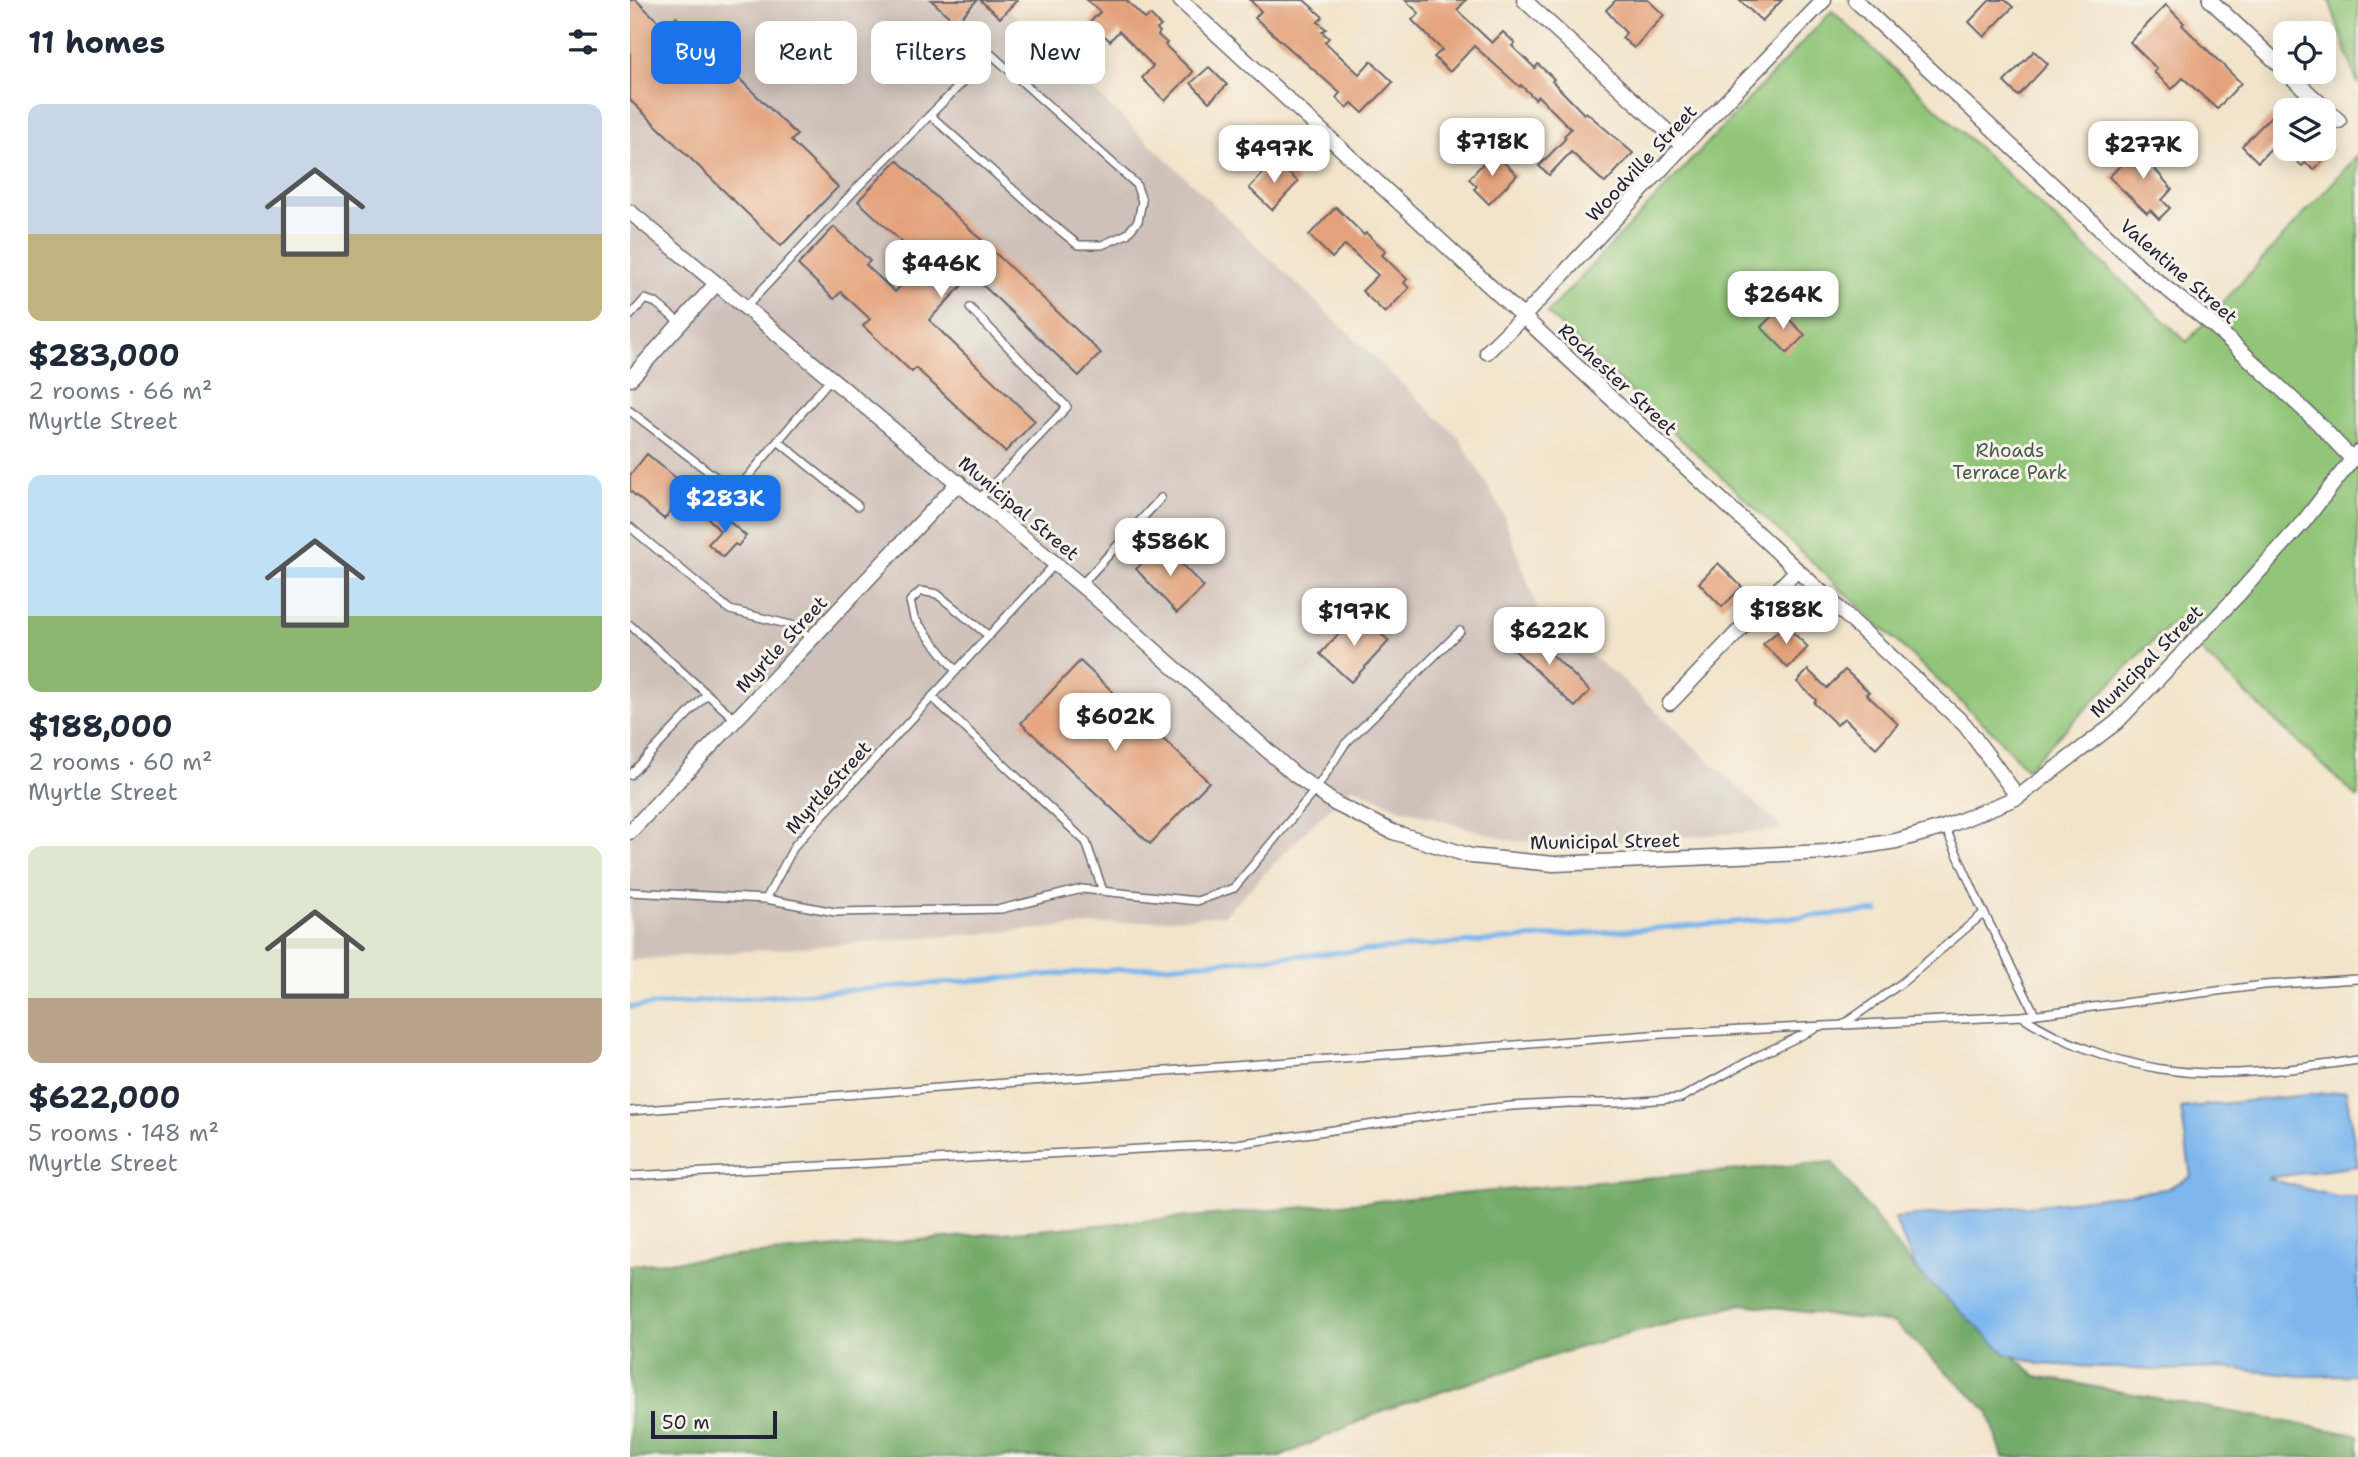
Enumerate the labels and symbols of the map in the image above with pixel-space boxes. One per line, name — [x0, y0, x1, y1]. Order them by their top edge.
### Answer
street label: Woodville Street — [1580, 99, 1702, 227]
pin: $718K — [1443, 118, 1541, 178]
pin: $277K — [2094, 122, 2192, 181]
pin: $497K — [1225, 125, 1323, 185]
street label: Valentine Street — [2115, 213, 2243, 329]
pin: $446K — [892, 240, 990, 300]
pin: $264K — [1734, 272, 1832, 331]
street label: Rochester Street — [1553, 318, 1682, 441]
park label: Rhoads Terrace Park — [1953, 438, 2068, 485]
street label: Municipal Street — [953, 450, 1084, 566]
pin: $283K — [676, 476, 774, 535]
pin: $586K — [1121, 518, 1219, 578]
pin: $188K — [1737, 586, 1835, 646]
pin: $197K — [1305, 588, 1403, 648]
street label: Myrtle Street — [730, 591, 833, 698]
street label: Municipal Street — [2084, 599, 2208, 723]
pin: $622K — [1500, 608, 1598, 667]
pin: $602K — [1066, 694, 1164, 753]
street label: MyrtleStreet — [780, 735, 877, 839]
street label: Municipal Street — [1530, 828, 1680, 855]
scale bar — [651, 1408, 777, 1440]

